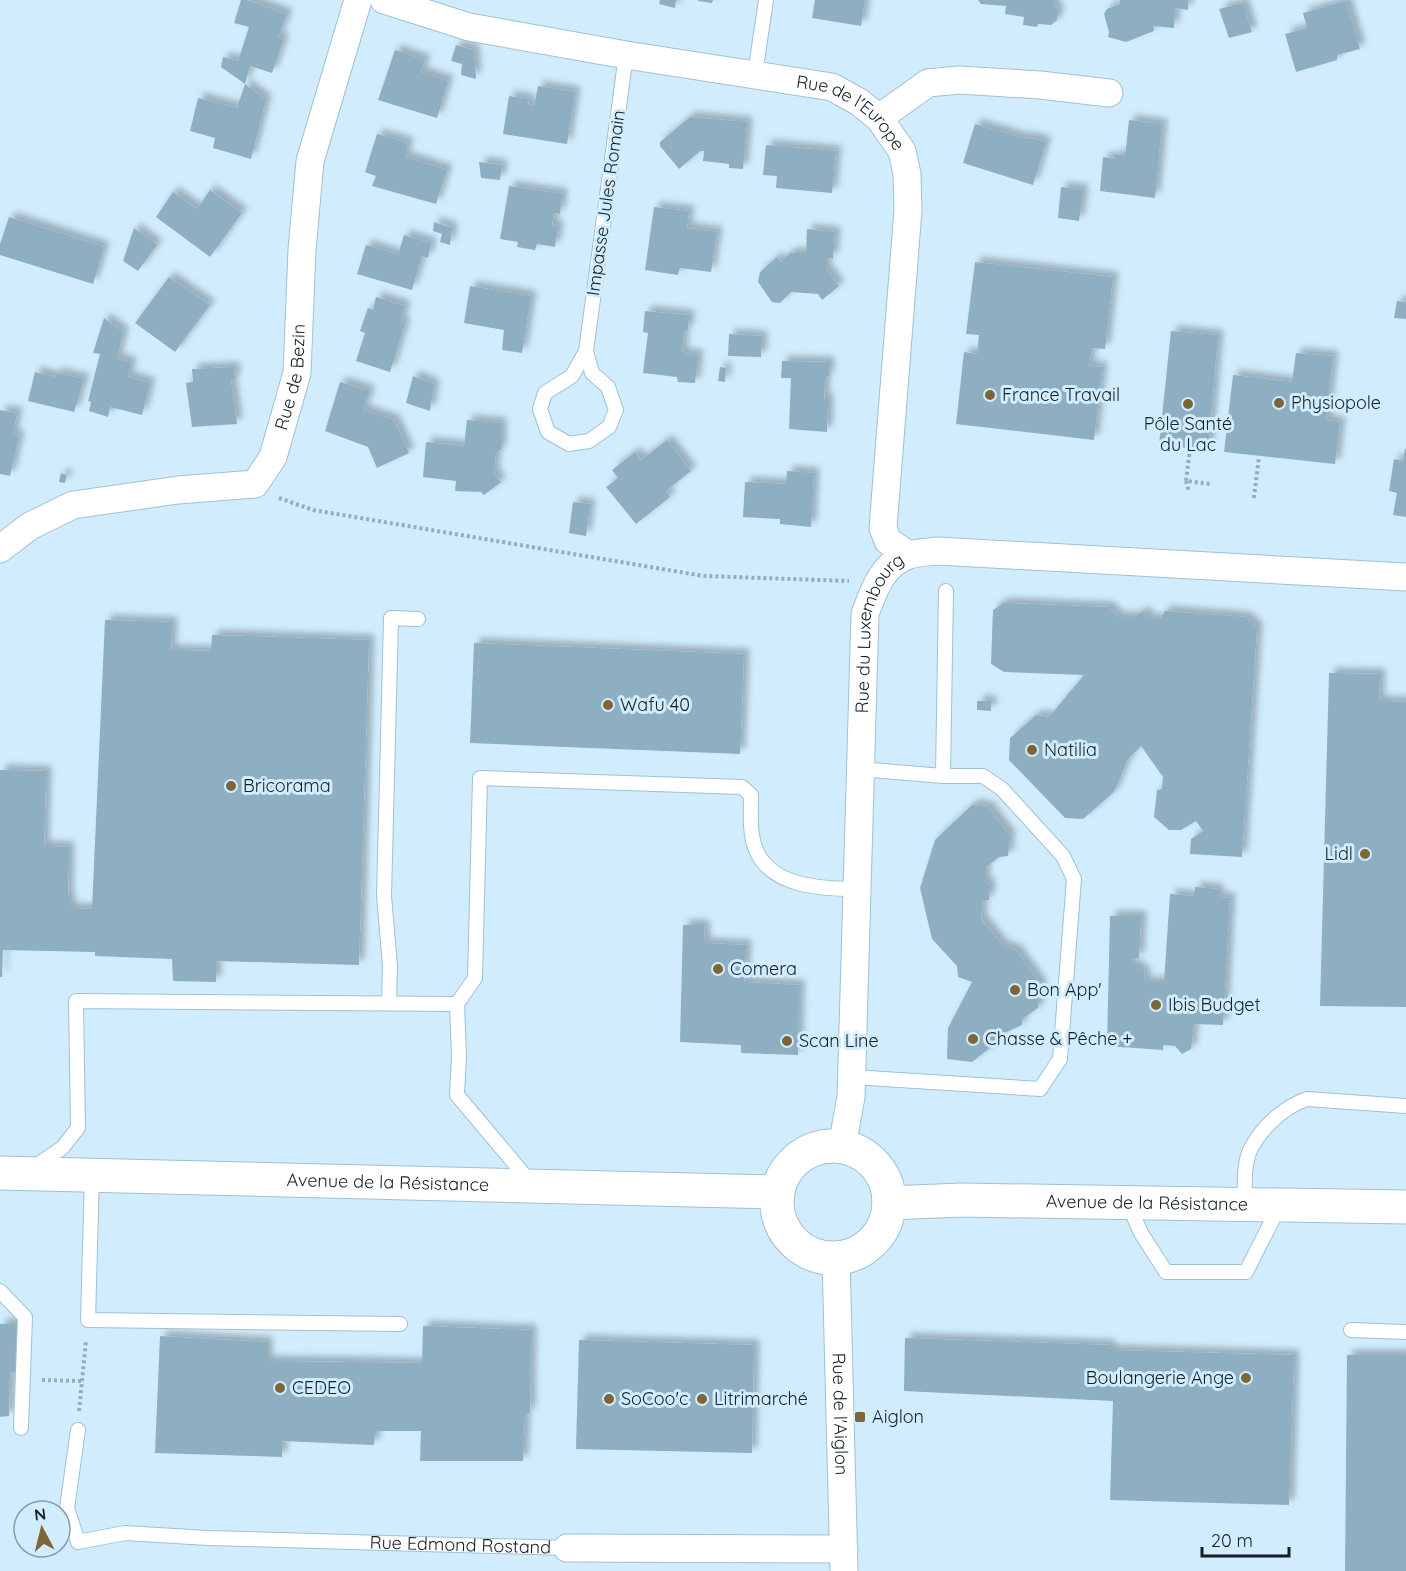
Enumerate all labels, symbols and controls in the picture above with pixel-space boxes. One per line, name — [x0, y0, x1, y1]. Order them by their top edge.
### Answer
street label: Rue de l'Europe — [795, 70, 910, 155]
street label: Impasse Jules Romain — [581, 109, 630, 297]
street label: Rue de Bezin — [269, 323, 310, 433]
place label: France Travail — [1002, 383, 1120, 406]
marker: France Travail — [983, 388, 997, 402]
place label: Physiopole — [1291, 391, 1381, 414]
marker: Physiopole — [1272, 396, 1286, 410]
marker: Pôle Santé du Lac — [1181, 397, 1195, 411]
place label: Pôle Santé du Lac — [1144, 412, 1232, 456]
street label: Rue du Luxembourg — [850, 547, 908, 714]
place label: Wafu 40 — [620, 693, 690, 716]
marker: Wafu 40 — [601, 698, 615, 712]
place label: Natilia — [1044, 738, 1097, 761]
marker: Natilia — [1025, 743, 1039, 757]
place label: Bricorama — [243, 774, 331, 797]
marker: Bricorama — [224, 779, 238, 793]
place label: Lidl — [1325, 842, 1353, 865]
marker: Lidl — [1358, 847, 1372, 861]
place label: Comera — [730, 957, 797, 980]
marker: Comera — [711, 962, 725, 976]
place label: Bon App' — [1027, 978, 1102, 1001]
marker: Bon App' — [1008, 983, 1022, 997]
place label: Ibis Budget — [1168, 993, 1261, 1016]
marker: Ibis Budget — [1149, 998, 1163, 1012]
place label: Chasse & Pêche + — [985, 1027, 1132, 1050]
place label: Scan Line — [799, 1029, 879, 1052]
marker: Chasse & Pêche + — [966, 1032, 980, 1046]
marker: Scan Line — [780, 1034, 794, 1048]
street label: Avenue de la Résistance — [286, 1168, 489, 1196]
street label: Avenue de la Résistance — [1046, 1189, 1248, 1216]
street label: Rue de l'Aiglon — [827, 1352, 854, 1476]
place label: Boulangerie Ange — [1086, 1366, 1234, 1389]
marker: Boulangerie Ange — [1239, 1371, 1253, 1385]
place label: CEDEO — [292, 1376, 351, 1399]
marker: CEDEO — [273, 1381, 287, 1395]
place label: SoCoo'c — [621, 1387, 688, 1410]
place label: Litrimarché — [714, 1387, 808, 1410]
marker: SoCoo'c — [602, 1392, 616, 1406]
marker: Litrimarché — [695, 1392, 709, 1406]
place label: Aiglon — [872, 1405, 924, 1428]
marker: Aiglon — [853, 1410, 867, 1424]
north arrow — [12, 1499, 72, 1559]
text: N — [33, 1503, 47, 1525]
scale bar — [1202, 1520, 1289, 1558]
text: 20 m — [1211, 1529, 1253, 1552]
street label: Rue Edmond Rostand — [369, 1531, 551, 1559]

